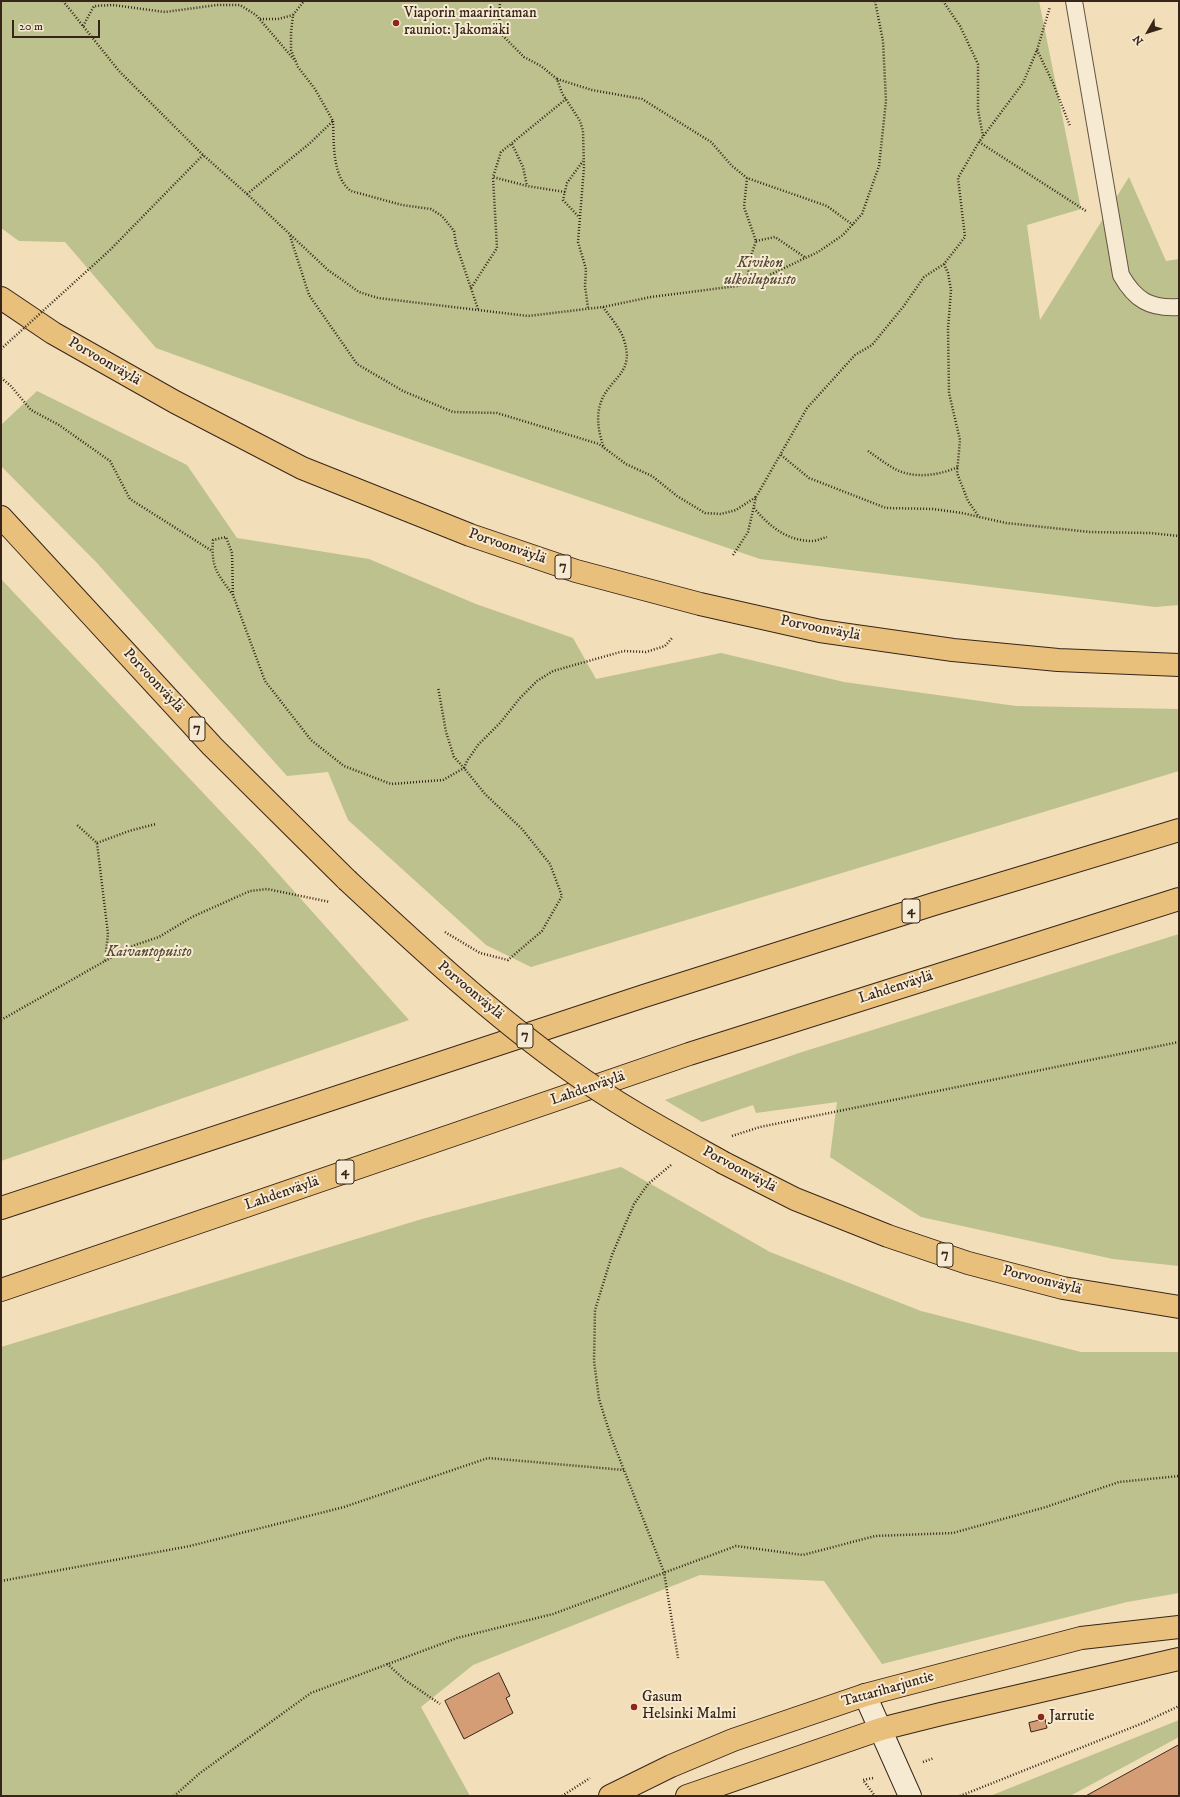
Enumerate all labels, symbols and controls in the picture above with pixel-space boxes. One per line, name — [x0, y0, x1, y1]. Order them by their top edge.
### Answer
place label: Viaporin maarintaman rauniot: Jakomäki — [404, 5, 537, 40]
scale bar — [14, 12, 102, 38]
north arrow — [1128, 12, 1168, 52]
marker: Viaporin maarintaman rauniot: Jakomäki — [391, 18, 401, 28]
text: 20 m — [19, 19, 43, 34]
text: N — [1130, 32, 1147, 47]
park label: Kivikon ulkoilupuisto — [724, 255, 796, 290]
street label: Porvoonväylä — [64, 334, 144, 390]
street label: Porvoonväylä — [466, 525, 548, 569]
road number: 7 — [555, 555, 571, 579]
street label: Porvoonväylä — [779, 612, 861, 646]
street label: Porvoonväylä — [119, 645, 187, 717]
road number: 7 — [189, 717, 205, 741]
road number: 4 — [902, 899, 920, 923]
park label: Kaivantopuisto — [106, 944, 192, 962]
street label: Porvoonväylä — [433, 958, 507, 1024]
street label: Lahdenväylä — [857, 968, 935, 1008]
road number: 7 — [517, 1024, 533, 1048]
street label: Lahdenväylä — [549, 1068, 627, 1110]
street label: Porvoonväylä — [699, 1143, 779, 1197]
road number: 4 — [336, 1160, 354, 1184]
street label: Lahdenväylä — [243, 1173, 321, 1215]
road number: 7 — [937, 1243, 953, 1267]
street label: Porvoonväylä — [1001, 1262, 1083, 1300]
street label: Tattariharjuntie — [840, 1668, 936, 1712]
place label: Gasum Helsinki Malmi — [642, 1689, 736, 1724]
marker: Gasum Helsinki Malmi — [629, 1702, 639, 1712]
place label: Jarrutie — [1049, 1708, 1094, 1726]
marker: Jarrutie — [1036, 1712, 1046, 1722]

